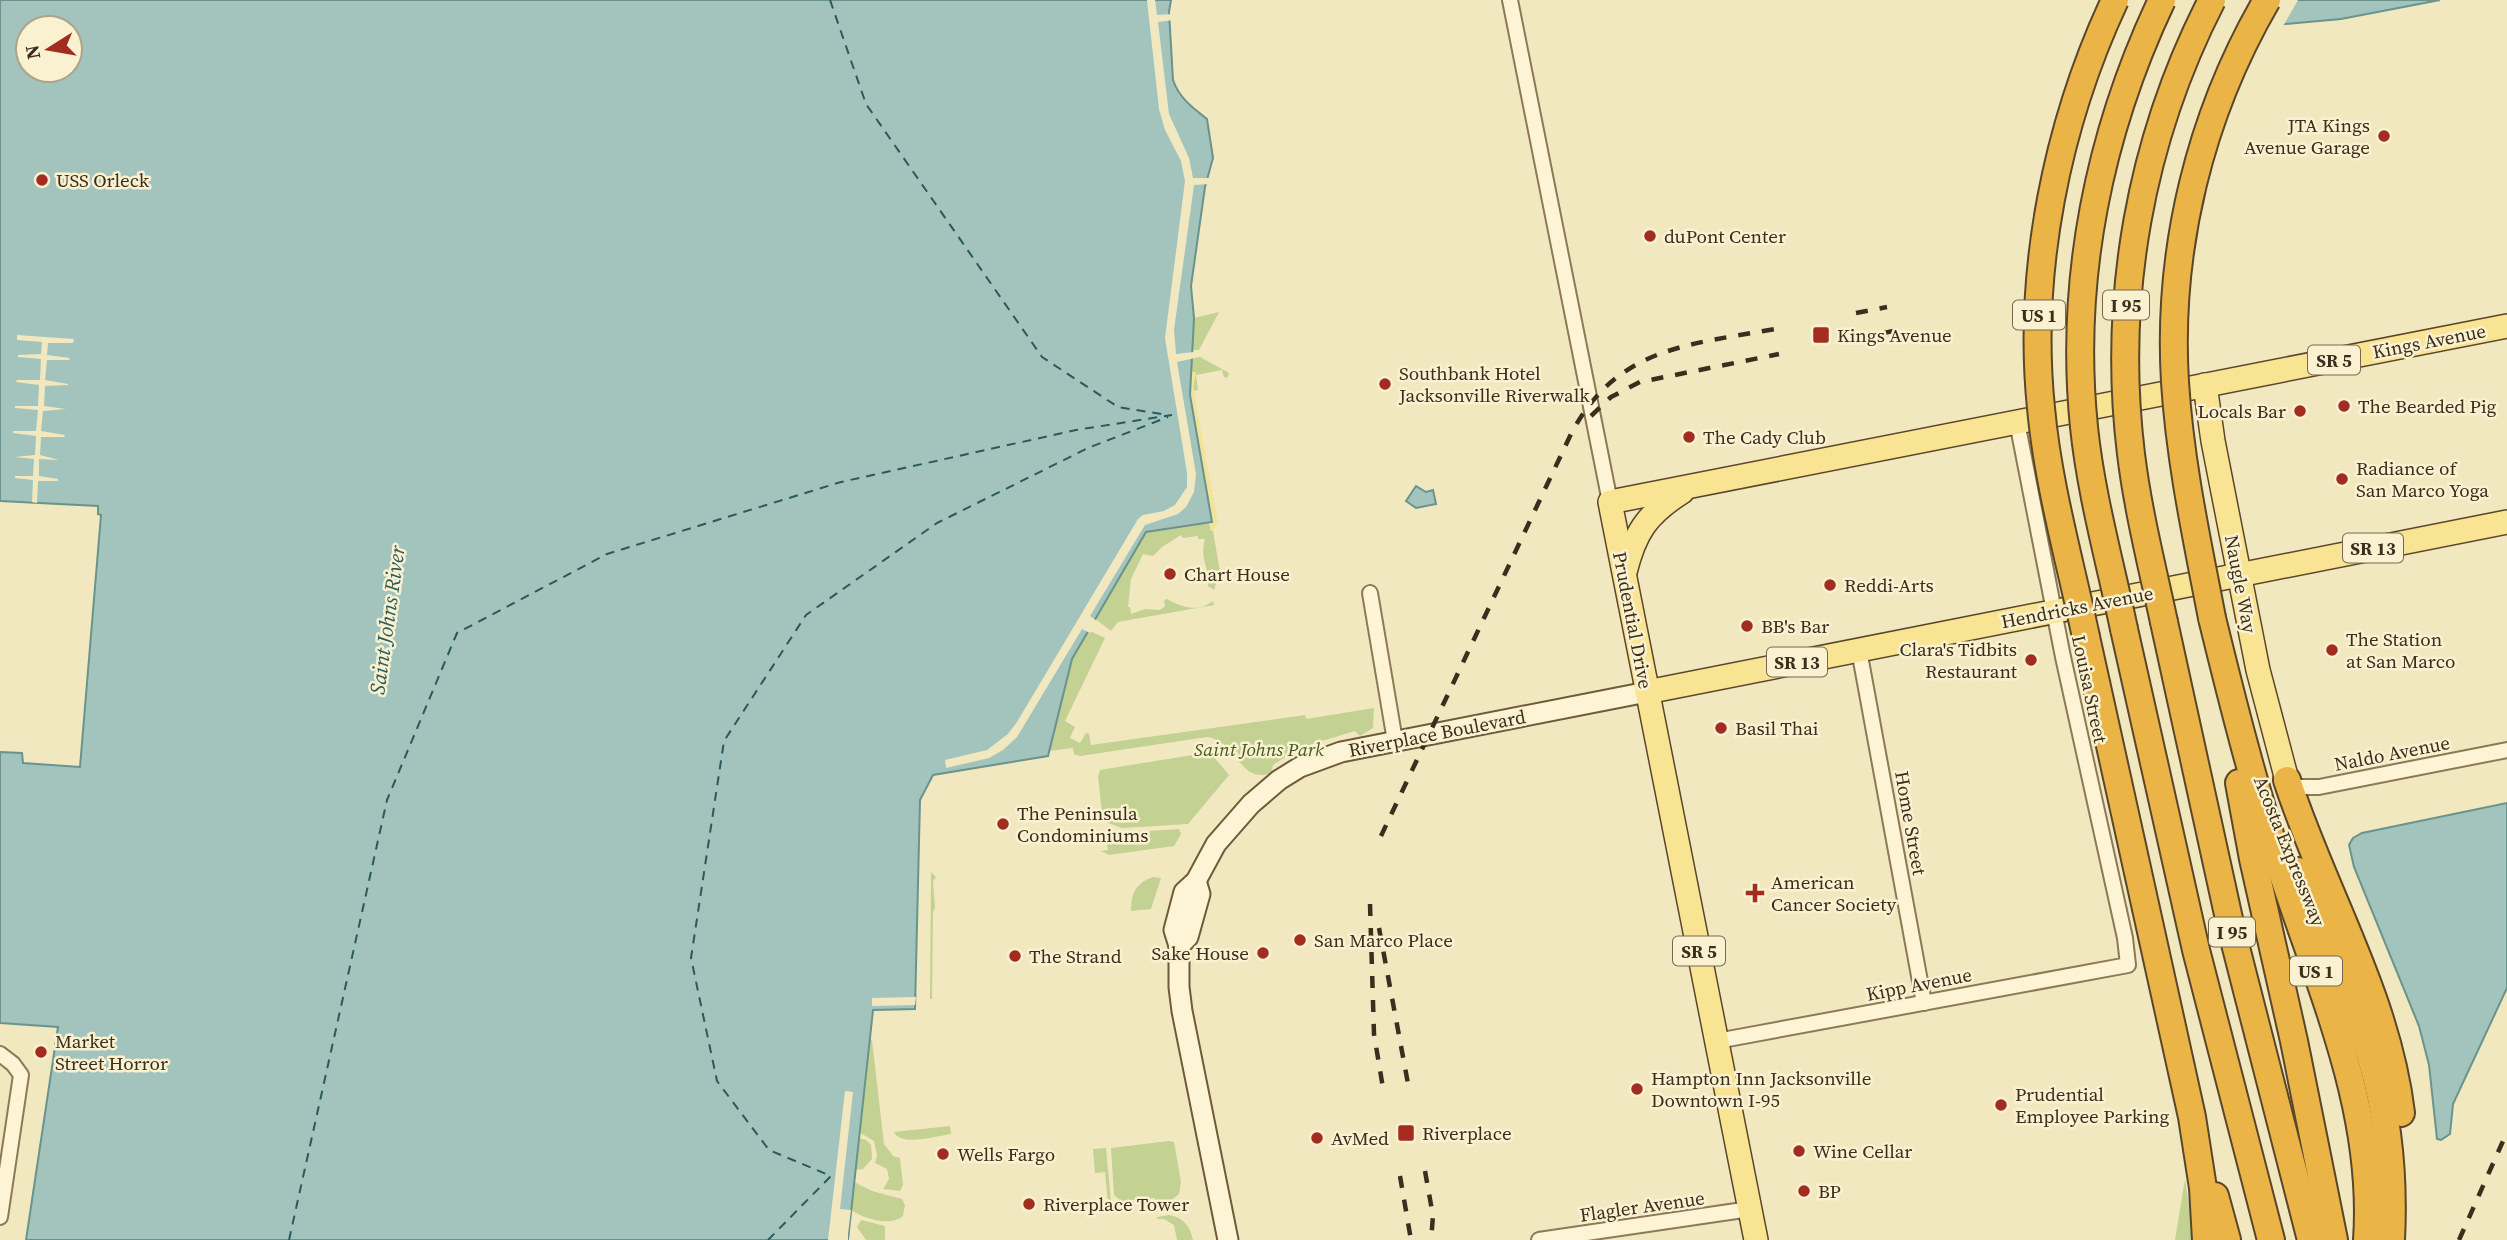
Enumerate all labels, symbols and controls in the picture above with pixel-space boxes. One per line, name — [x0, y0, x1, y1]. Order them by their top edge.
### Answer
north arrow — [14, 14, 84, 84]
text: N — [18, 43, 46, 62]
place label: JTA Kings Avenue Garage — [2244, 112, 2370, 160]
marker: JTA Kings Avenue Garage — [2376, 128, 2392, 144]
place label: USS Orleck — [56, 167, 150, 193]
marker: USS Orleck — [34, 172, 50, 188]
place label: duPont Center — [1664, 223, 1786, 249]
marker: duPont Center — [1642, 228, 1658, 244]
road number: I 95 — [2103, 290, 2149, 320]
road number: US 1 — [2013, 300, 2065, 330]
street label: Kings Avenue — [2370, 317, 2488, 365]
place label: Kings Avenue — [1837, 322, 1952, 348]
marker: Kings Avenue — [1811, 325, 1831, 345]
road number: SR 5 — [2308, 346, 2360, 374]
place label: Southbank Hotel Jacksonville Riverwalk — [1398, 360, 1590, 408]
marker: Southbank Hotel Jacksonville Riverwalk — [1377, 376, 1393, 392]
place label: The Bearded Pig — [2358, 393, 2497, 419]
place label: Locals Bar — [2197, 398, 2286, 424]
marker: The Bearded Pig — [2336, 398, 2352, 414]
marker: Locals Bar — [2292, 403, 2308, 419]
place label: The Cady Club — [1703, 424, 1826, 450]
marker: The Cady Club — [1681, 429, 1697, 445]
place label: Radiance of San Marco Yoga — [2356, 455, 2489, 503]
marker: Radiance of San Marco Yoga — [2334, 471, 2350, 487]
street label: Naugle Way — [2219, 533, 2263, 635]
road number: SR 13 — [2343, 534, 2403, 562]
water label: Saint Johns River — [362, 543, 412, 696]
street label: Prudential Drive — [1607, 549, 1659, 691]
place label: Chart House — [1184, 561, 1290, 587]
marker: Chart House — [1162, 566, 1178, 582]
place label: Reddi-Arts — [1844, 572, 1934, 598]
marker: Reddi-Arts — [1822, 577, 1838, 593]
street label: Hendricks Avenue — [1999, 579, 2155, 635]
place label: BB's Bar — [1761, 613, 1829, 639]
marker: BB's Bar — [1739, 618, 1755, 634]
place label: The Station at San Marco — [2346, 626, 2455, 674]
street label: Louisa Street — [2066, 633, 2114, 746]
place label: Clara's Tidbits Restaurant — [1899, 636, 2018, 684]
marker: The Station at San Marco — [2324, 642, 2340, 658]
road number: SR 13 — [1767, 648, 1827, 676]
marker: Clara's Tidbits Restaurant — [2023, 652, 2039, 668]
street label: Riverplace Boulevard — [1346, 703, 1528, 763]
place label: Basil Thai — [1735, 715, 1819, 741]
marker: Basil Thai — [1713, 720, 1729, 736]
street label: Naldo Avenue — [2332, 729, 2452, 777]
park label: Saint Johns Park — [1194, 736, 1324, 762]
street label: Home Street — [1889, 769, 1933, 878]
street label: Acosta Expressway — [2248, 772, 2332, 930]
place label: The Peninsula Condominiums — [1017, 800, 1149, 848]
marker: The Peninsula Condominiums — [995, 816, 1011, 832]
place label: American Cancer Society — [1771, 869, 1896, 917]
marker: American Cancer Society — [1745, 883, 1765, 903]
road number: I 95 — [2209, 917, 2255, 946]
place label: San Marco Place — [1314, 927, 1453, 953]
marker: San Marco Place — [1292, 932, 1308, 948]
road number: SR 5 — [1673, 936, 1725, 966]
place label: Sake House — [1152, 940, 1249, 966]
place label: The Strand — [1029, 943, 1122, 969]
marker: Sake House — [1255, 945, 1271, 961]
marker: The Strand — [1007, 948, 1023, 964]
road number: US 1 — [2290, 956, 2342, 986]
street label: Kipp Avenue — [1864, 961, 1974, 1007]
place label: Market Street Horror — [55, 1028, 168, 1076]
marker: Market Street Horror — [33, 1044, 49, 1060]
place label: Hampton Inn Jacksonville Downtown I-95 — [1651, 1065, 1871, 1113]
marker: Hampton Inn Jacksonville Downtown I-95 — [1629, 1081, 1645, 1097]
place label: Prudential Employee Parking — [2015, 1081, 2169, 1129]
marker: Prudential Employee Parking — [1993, 1097, 2009, 1113]
place label: Riverplace — [1422, 1120, 1512, 1146]
marker: Riverplace — [1396, 1123, 1416, 1143]
place label: AvMed — [1331, 1125, 1389, 1151]
marker: AvMed — [1309, 1130, 1325, 1146]
place label: Wine Cellar — [1813, 1138, 1912, 1164]
place label: Wells Fargo — [957, 1141, 1055, 1167]
marker: Wine Cellar — [1791, 1143, 1807, 1159]
marker: Wells Fargo — [935, 1146, 951, 1162]
place label: BP — [1818, 1178, 1841, 1204]
marker: BP — [1796, 1183, 1812, 1199]
street label: Flagler Avenue — [1578, 1184, 1706, 1228]
place label: Riverplace Tower — [1043, 1191, 1189, 1217]
marker: Riverplace Tower — [1021, 1196, 1037, 1212]

